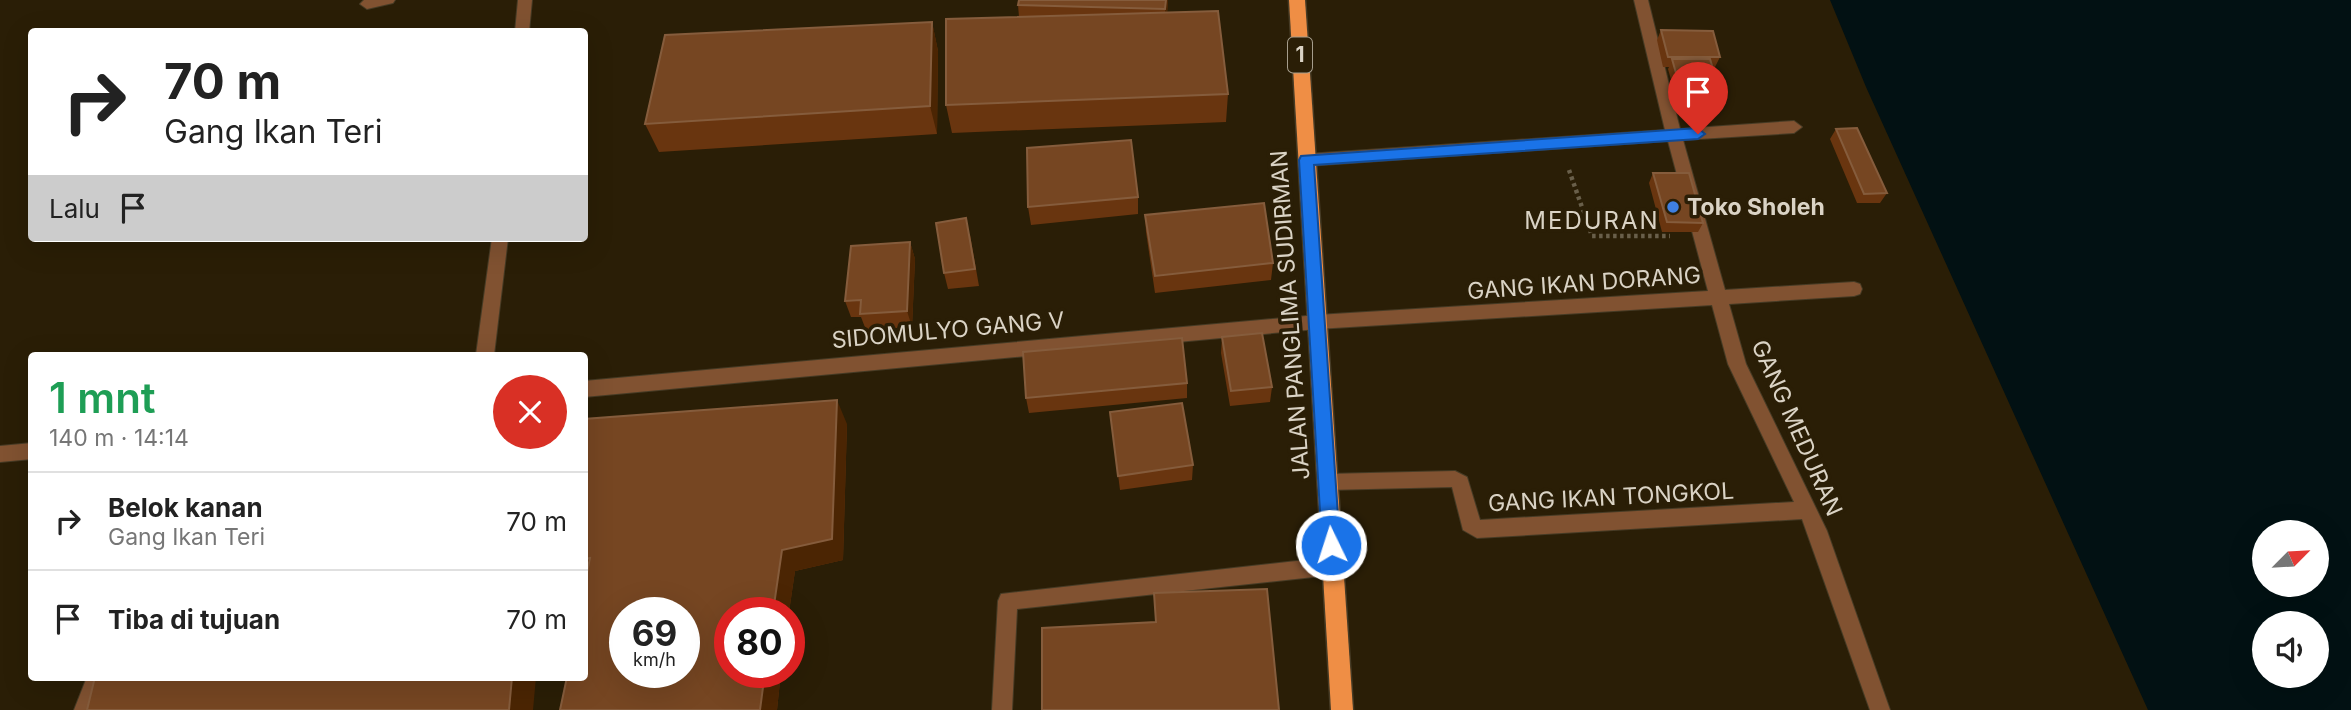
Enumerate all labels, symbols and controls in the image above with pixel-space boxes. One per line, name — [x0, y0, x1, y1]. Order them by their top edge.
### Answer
road number: 1 — [1288, 38, 1312, 72]
text: 70 m — [164, 52, 281, 111]
icon: right — [49, 56, 140, 147]
pin — [1668, 62, 1728, 134]
icon: arrive — [1679, 73, 1717, 111]
text: Gang Ikan Teri — [164, 112, 383, 151]
street label: JALAN PANGLIMA SUDIRMAN — [1265, 149, 1315, 481]
icon: arrive — [114, 189, 152, 227]
text: Lalu — [49, 193, 100, 224]
place label: Toko Sholeh — [1687, 193, 1825, 221]
marker: Toko Sholeh — [1665, 199, 1681, 215]
district label: MEDURAN — [1524, 206, 1660, 235]
street label: GANG IKAN DORANG — [1466, 261, 1702, 305]
street label: SIDOMULYO GANG V — [830, 306, 1066, 354]
street label: GANG MEDURAN — [1746, 336, 1848, 520]
text: 1 mnt — [49, 372, 156, 423]
button: close — [493, 375, 567, 449]
text: 140 m · 14:14 — [49, 424, 189, 452]
street label: GANG IKAN TONGKOL — [1487, 477, 1735, 517]
text: Belok kanan — [108, 492, 263, 523]
icon: right — [49, 502, 87, 540]
text: 70 m — [506, 506, 567, 537]
position arrow — [1294, 508, 1368, 582]
north arrow — [2252, 520, 2329, 597]
map controls — [2252, 520, 2329, 688]
text: Gang Ikan Teri — [108, 523, 265, 551]
speed limit sign: 80 — [714, 597, 805, 688]
icon: arrive — [49, 600, 87, 638]
text: Tiba di tujuan — [108, 604, 280, 635]
text: 70 m — [506, 604, 567, 635]
button: sound — [2252, 611, 2329, 688]
text: 69 — [632, 612, 677, 654]
text: km/h — [633, 649, 676, 670]

